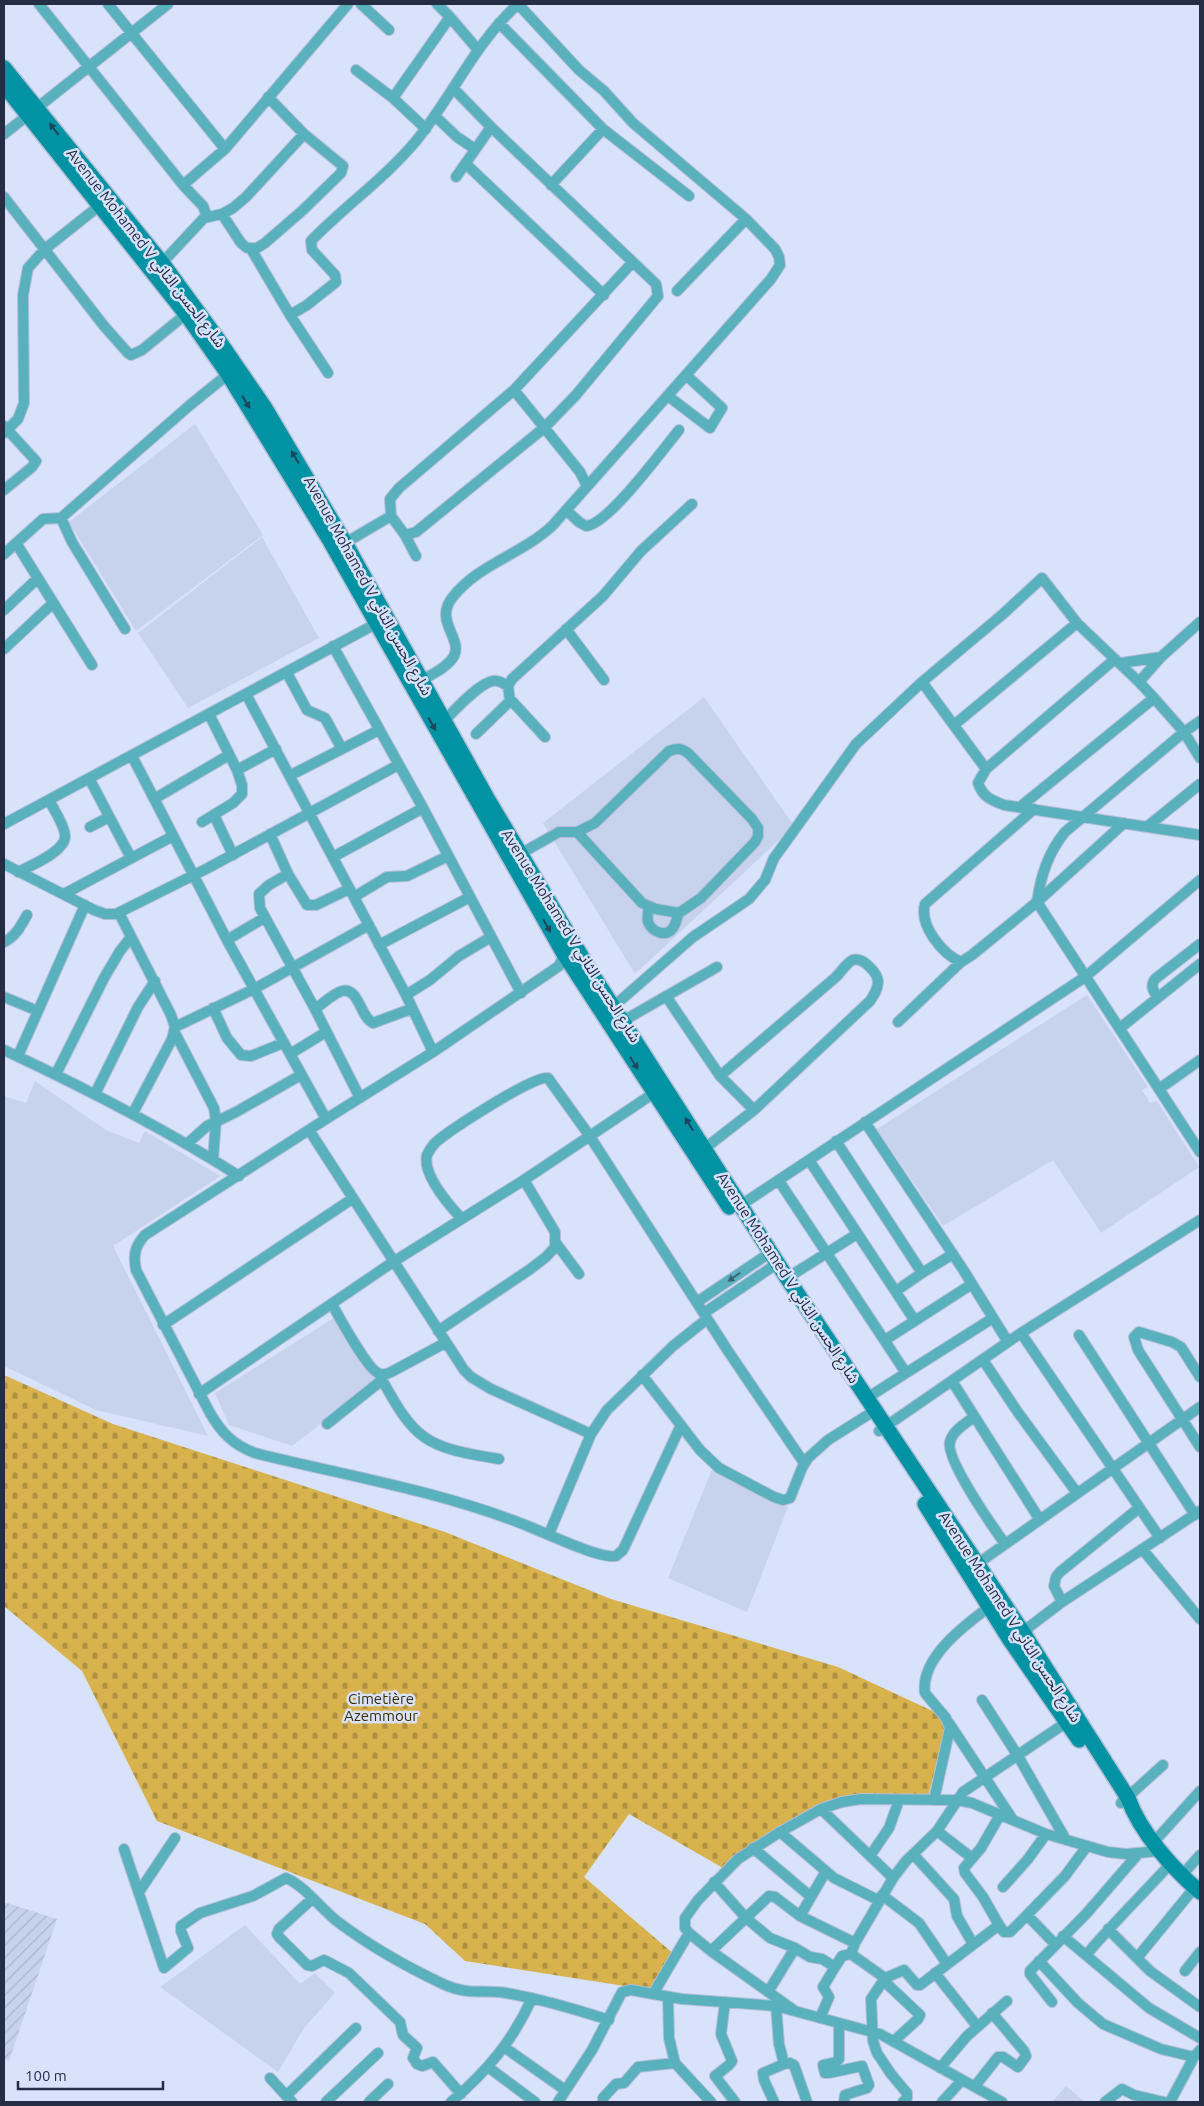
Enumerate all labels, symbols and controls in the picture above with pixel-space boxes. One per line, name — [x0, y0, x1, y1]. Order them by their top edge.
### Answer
one-way arrow — [48, 123, 59, 136]
street label: Avenue Mohamed V شارع الحسن الثاني — [60, 145, 230, 353]
one-way arrow — [241, 395, 250, 408]
one-way arrow — [291, 450, 300, 463]
street label: Avenue Mohamed V شارع الحسن الثاني — [297, 473, 436, 700]
one-way arrow — [428, 717, 437, 731]
street label: Avenue Mohamed V شارع الحسن الثاني — [495, 826, 644, 1048]
one-way arrow — [543, 919, 552, 933]
one-way arrow — [629, 1057, 639, 1070]
one-way arrow — [684, 1117, 693, 1131]
street label: Avenue Mohamed V شارع الحسن الثاني — [710, 1169, 863, 1389]
one-way arrow — [727, 1272, 741, 1282]
street label: Avenue Mohamed V شارع الحسن الثاني — [932, 1508, 1085, 1728]
park label: Cimetière Azemmour — [344, 1690, 418, 1724]
scale bar — [18, 2058, 162, 2090]
text: 100 m — [25, 2067, 67, 2084]

